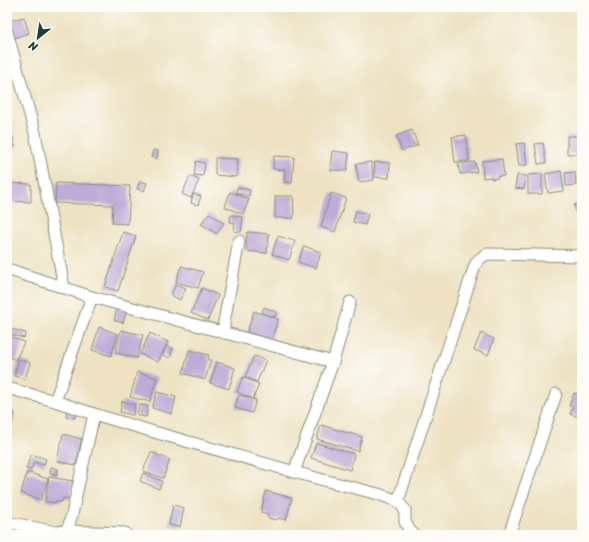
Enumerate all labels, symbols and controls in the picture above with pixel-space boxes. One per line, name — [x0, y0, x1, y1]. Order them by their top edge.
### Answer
north arrow — [18, 18, 58, 58]
text: N — [25, 36, 42, 57]

